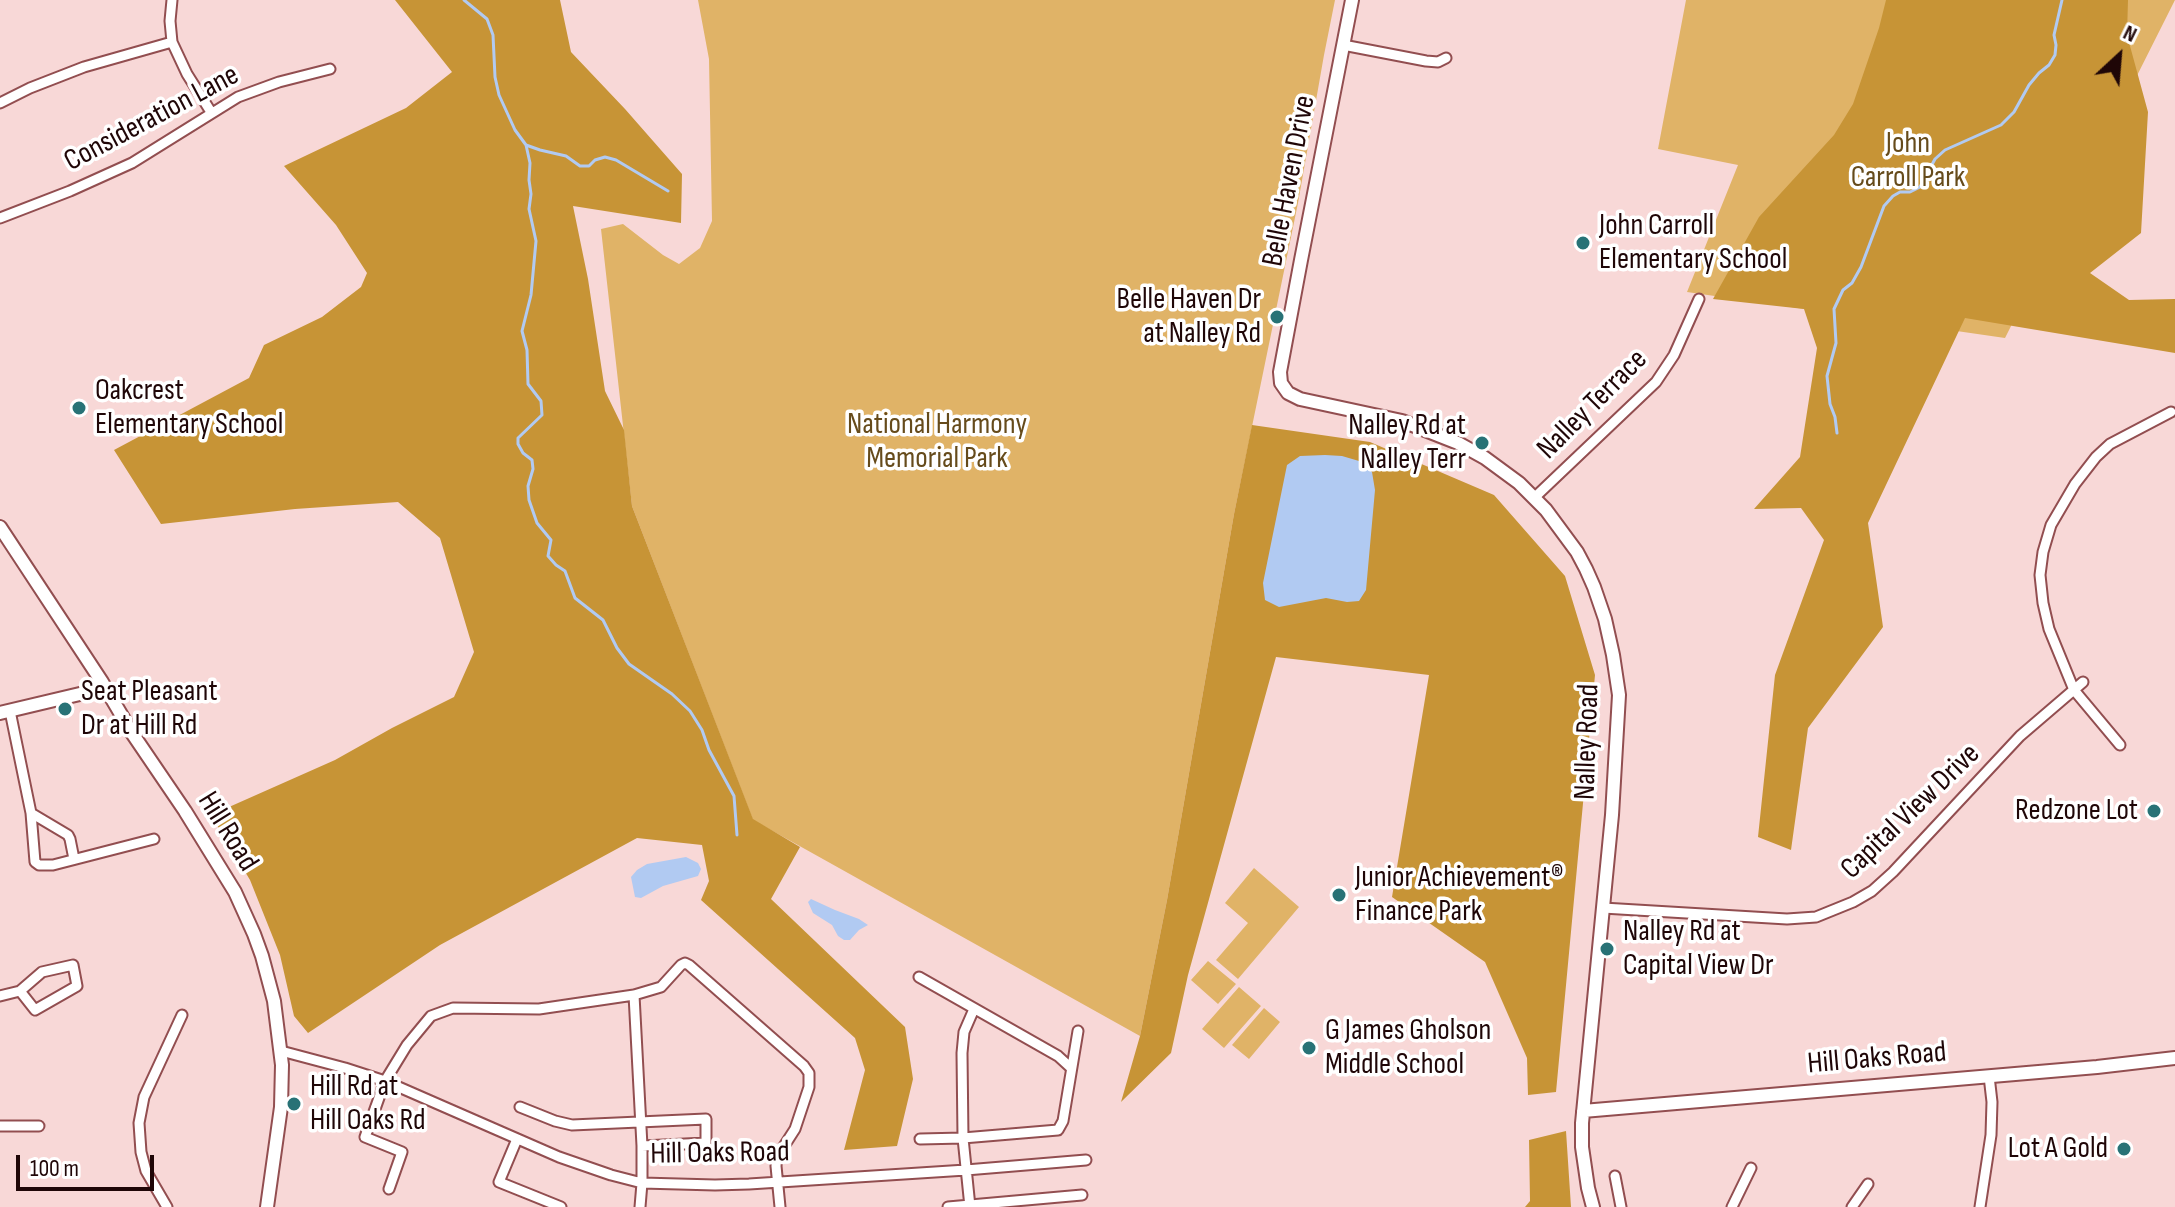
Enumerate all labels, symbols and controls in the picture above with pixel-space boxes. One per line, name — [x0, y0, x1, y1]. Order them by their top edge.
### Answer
north arrow — [2079, 16, 2159, 96]
text: N — [2119, 19, 2141, 49]
street label: Consideration Lane — [59, 58, 245, 180]
street label: Belle Haven Drive — [1256, 92, 1324, 270]
park label: John Carroll Park — [1851, 126, 1965, 196]
place label: John Carroll Elementary School — [1599, 208, 1787, 278]
marker: John Carroll Elementary School — [1574, 234, 1592, 252]
place label: Belle Haven Dr at Nalley Rd — [1117, 282, 1261, 352]
marker: Belle Haven Dr at Nalley Rd — [1268, 308, 1286, 326]
street label: Nalley Terrace — [1531, 343, 1655, 467]
place label: Oakcrest Elementary School — [95, 373, 283, 444]
marker: Oakcrest Elementary School — [70, 399, 88, 417]
park label: National Harmony Memorial Park — [847, 407, 1027, 478]
place label: Nalley Rd at Nalley Terr — [1348, 408, 1466, 478]
marker: Nalley Rd at Nalley Terr — [1473, 434, 1491, 452]
place label: Seat Pleasant Dr at Hill Rd — [81, 674, 218, 744]
street label: Nalley Road — [1568, 683, 1608, 801]
marker: Seat Pleasant Dr at Hill Rd — [56, 700, 74, 718]
street label: Capital View Drive — [1834, 737, 1988, 887]
street label: Hill Road — [189, 786, 265, 878]
place label: Redzone Lot — [2015, 793, 2138, 829]
marker: Redzone Lot — [2145, 802, 2163, 820]
place label: Junior Achievement® Finance Park — [1355, 860, 1564, 930]
marker: Junior Achievement® Finance Park — [1330, 886, 1348, 904]
place label: Nalley Rd at Capital View Dr — [1623, 914, 1774, 984]
marker: Nalley Rd at Capital View Dr — [1598, 940, 1616, 958]
place label: G James Gholson Middle School — [1325, 1013, 1491, 1084]
street label: Hill Oaks Road — [1806, 1035, 1948, 1083]
marker: G James Gholson Middle School — [1300, 1039, 1318, 1057]
place label: Hill Rd at Hill Oaks Rd — [310, 1069, 425, 1140]
marker: Hill Rd at Hill Oaks Rd — [285, 1095, 303, 1113]
place label: Lot A Gold — [2008, 1131, 2108, 1167]
street label: Hill Oaks Road — [650, 1135, 790, 1173]
scale bar — [20, 1139, 158, 1189]
marker: Lot A Gold — [2115, 1140, 2133, 1158]
text: 100 m — [30, 1154, 79, 1183]

